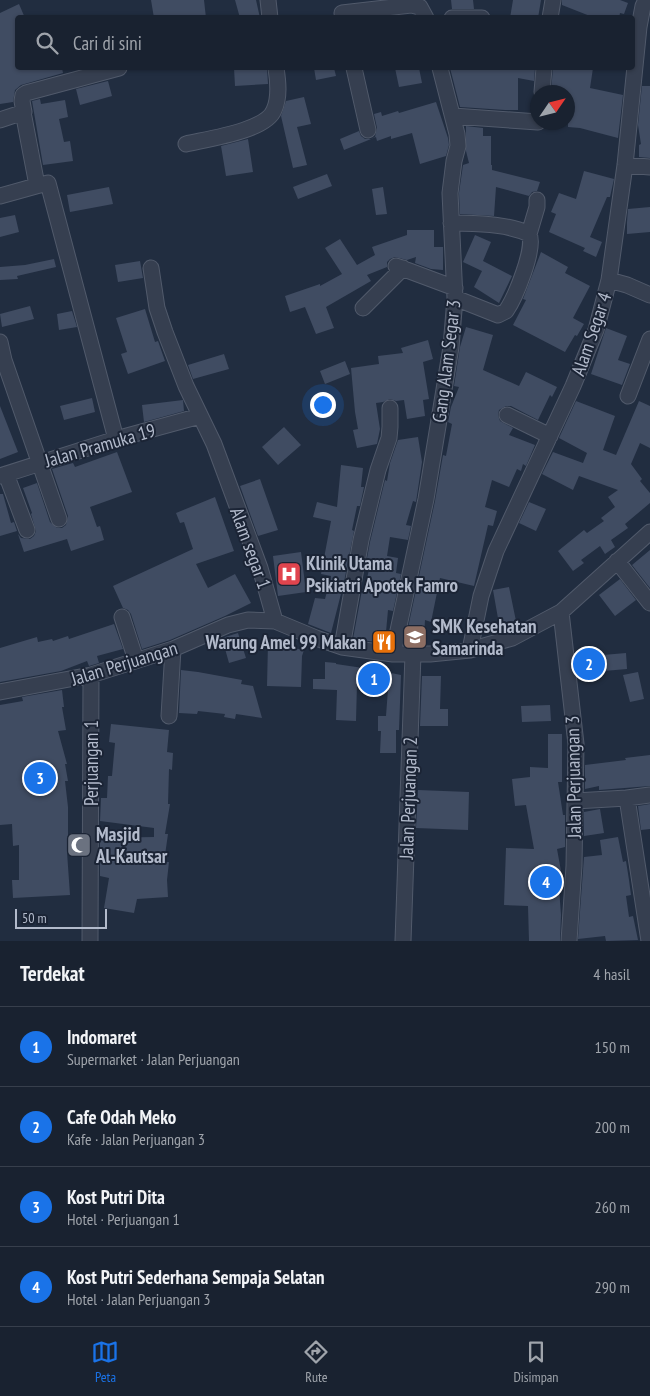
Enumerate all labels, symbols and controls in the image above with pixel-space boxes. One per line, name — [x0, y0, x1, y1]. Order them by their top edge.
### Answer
search box — [15, 15, 635, 70]
icon: search — [33, 29, 61, 57]
text: Cari di sini — [73, 31, 142, 55]
north arrow — [530, 85, 575, 130]
street label: Alam Segar 4 — [566, 289, 617, 379]
street label: Gang Alam Segar 3 — [427, 298, 465, 424]
your location — [310, 392, 336, 418]
street label: Jalan Pramuka 19 — [41, 418, 158, 473]
street label: Alam segar 1 — [225, 504, 277, 592]
place label: Klinik Utama Psikiatri Apotek Famro — [306, 551, 458, 597]
hospital icon: Klinik Utama Psikiatri Apotek Famro — [276, 561, 302, 587]
place label: SMK Kesehatan Samarinda — [432, 614, 537, 660]
school or university icon: SMK Kesehatan Samarinda — [402, 624, 428, 650]
restaurant icon: Warung Amel 99 Makan — [371, 629, 397, 655]
place label: Warung Amel 99 Makan — [205, 630, 366, 654]
street label: Jalan Perjuangan — [67, 635, 180, 691]
pin: 2 — [573, 645, 605, 683]
pin: 1 — [358, 660, 390, 698]
street label: Jalan Perjuangan 3 — [560, 715, 586, 840]
street label: Perjuangan 1 — [79, 720, 103, 806]
street label: Jalan Perjuangan 2 — [394, 736, 422, 861]
pin: 3 — [24, 759, 56, 797]
place label: Masjid Al-Kautsar — [95, 822, 168, 868]
mosque icon: Masjid Al-Kautsar — [66, 832, 92, 858]
pin: 4 — [530, 863, 562, 901]
scale bar — [15, 906, 108, 929]
text: 50 m — [22, 909, 47, 927]
text: Terdekat — [20, 960, 85, 987]
text: 4 hasil — [593, 964, 630, 984]
text: Indomaret — [67, 1025, 137, 1049]
text: 1 — [32, 1037, 40, 1057]
text: 150 m — [595, 1037, 630, 1057]
text: Supermarket · Jalan Perjuangan — [67, 1049, 240, 1069]
text: Cafe Odah Meko — [67, 1105, 176, 1129]
text: 2 — [32, 1117, 40, 1137]
text: 200 m — [595, 1117, 630, 1137]
text: Kafe · Jalan Perjuangan 3 — [67, 1129, 205, 1149]
text: Kost Putri Dita — [67, 1185, 165, 1209]
text: 3 — [32, 1197, 40, 1217]
text: 260 m — [595, 1197, 630, 1217]
text: Hotel · Perjuangan 1 — [67, 1209, 180, 1229]
text: Kost Putri Sederhana Sempaja Selatan — [67, 1265, 325, 1289]
text: 4 — [32, 1277, 40, 1297]
text: 290 m — [595, 1277, 630, 1297]
text: Hotel · Jalan Perjuangan 3 — [67, 1289, 211, 1309]
tab: Peta — [91, 1338, 119, 1386]
tab: Rute — [302, 1338, 330, 1386]
tab: Disimpan — [513, 1338, 558, 1386]

